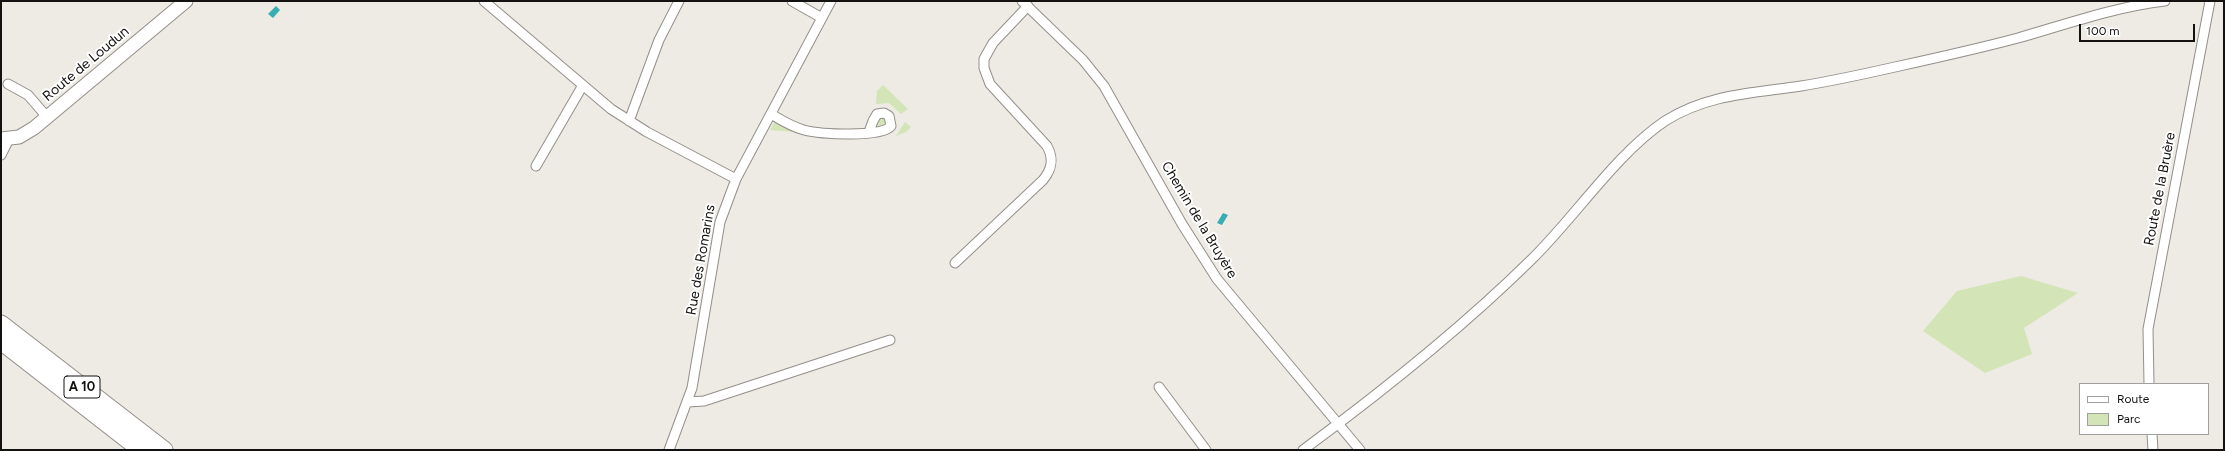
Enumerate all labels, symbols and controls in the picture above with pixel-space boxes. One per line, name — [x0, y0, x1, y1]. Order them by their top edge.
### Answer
scale bar — [2081, 16, 2197, 42]
street label: Route de Loudun — [39, 23, 133, 105]
text: 100 m — [2086, 24, 2120, 38]
street label: Route de la Bruère — [2141, 131, 2179, 247]
street label: Chemin de la Bruyère — [1157, 159, 1241, 281]
street label: Rue des Romarins — [683, 204, 719, 316]
road number: A 10 — [64, 376, 100, 398]
legend — [2079, 383, 2209, 435]
text: Route — [2117, 392, 2149, 406]
text: Parc — [2117, 412, 2141, 426]

